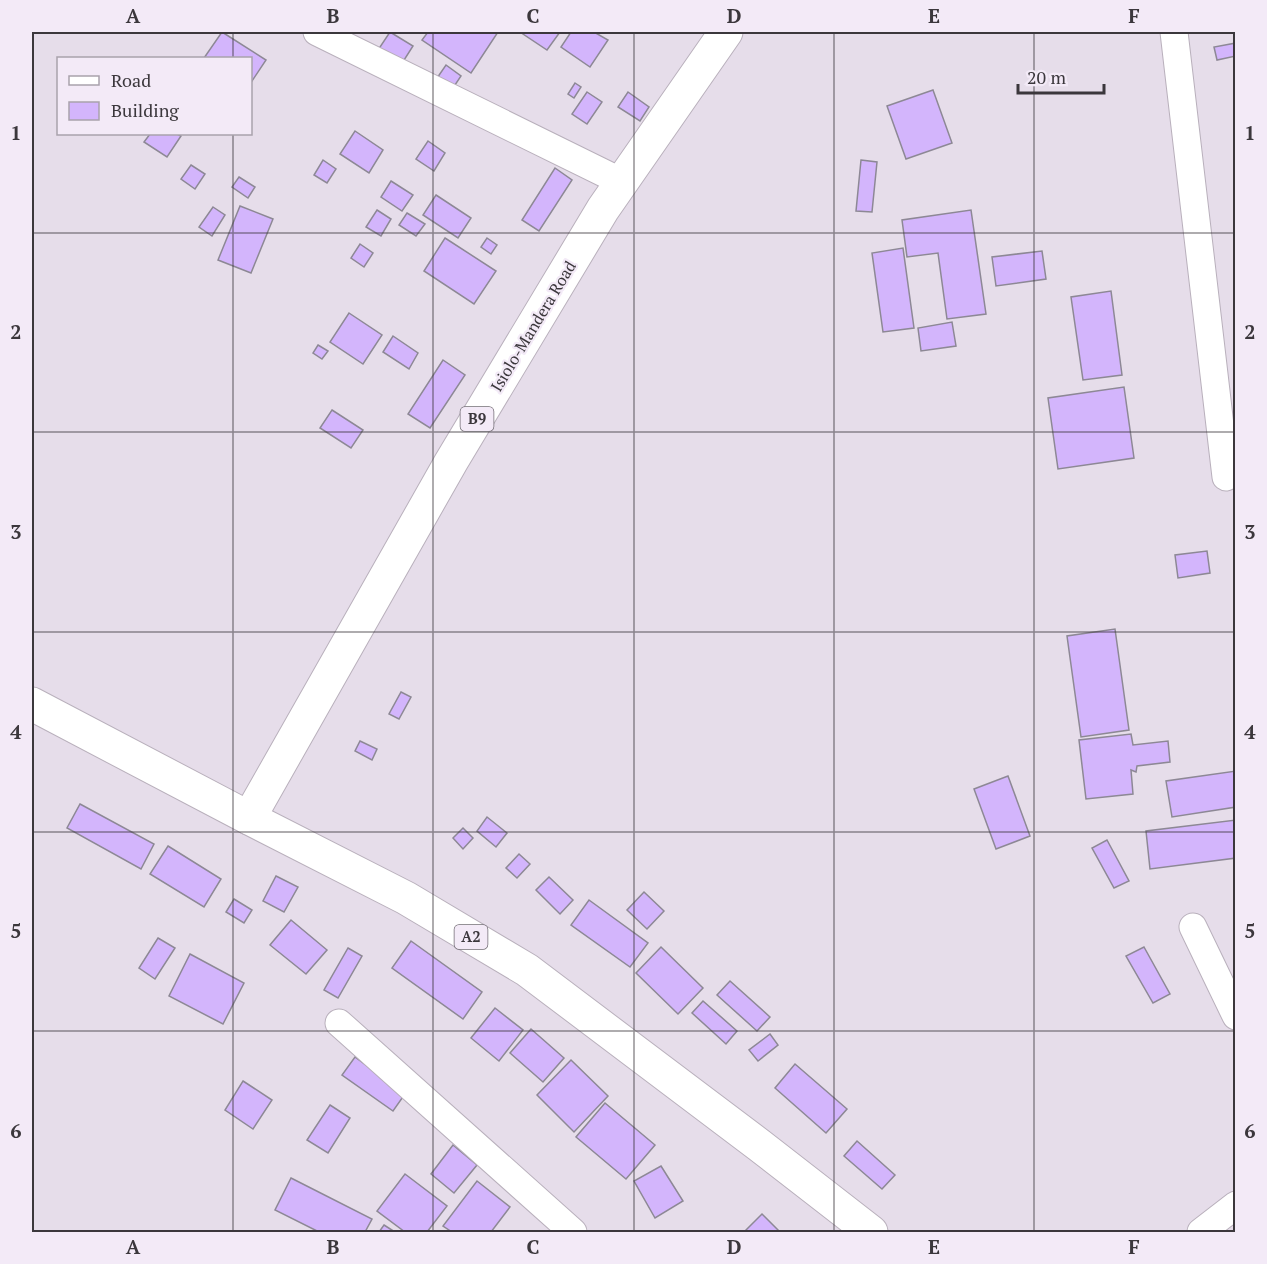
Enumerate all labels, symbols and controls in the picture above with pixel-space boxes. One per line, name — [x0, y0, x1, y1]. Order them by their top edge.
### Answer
text: A — [126, 2, 141, 29]
text: B — [327, 2, 340, 29]
text: C — [526, 2, 540, 29]
text: D — [727, 2, 741, 29]
text: E — [928, 2, 940, 29]
text: F — [1128, 2, 1140, 29]
legend — [57, 57, 252, 135]
scale bar — [1018, 57, 1104, 95]
text: 20 m — [1027, 65, 1067, 89]
text: Road — [111, 68, 151, 92]
text: Building — [111, 98, 179, 122]
text: 1 — [10, 119, 22, 146]
text: 1 — [1244, 119, 1256, 146]
street label: Isiolo-Mandera Road — [485, 256, 581, 395]
text: 2 — [10, 318, 22, 345]
text: 2 — [1244, 318, 1256, 345]
road number: B9 — [460, 407, 494, 431]
text: 3 — [10, 518, 22, 545]
text: 3 — [1244, 518, 1256, 545]
text: 4 — [10, 718, 22, 745]
text: 4 — [1244, 718, 1256, 745]
text: 5 — [10, 917, 22, 944]
text: 5 — [1244, 917, 1256, 944]
road number: A2 — [454, 925, 488, 949]
text: 6 — [10, 1117, 22, 1144]
text: 6 — [1244, 1117, 1256, 1144]
text: A — [126, 1233, 141, 1260]
text: B — [327, 1233, 340, 1260]
text: C — [526, 1233, 540, 1260]
text: D — [727, 1233, 741, 1260]
text: E — [928, 1233, 940, 1260]
text: F — [1128, 1233, 1140, 1260]

